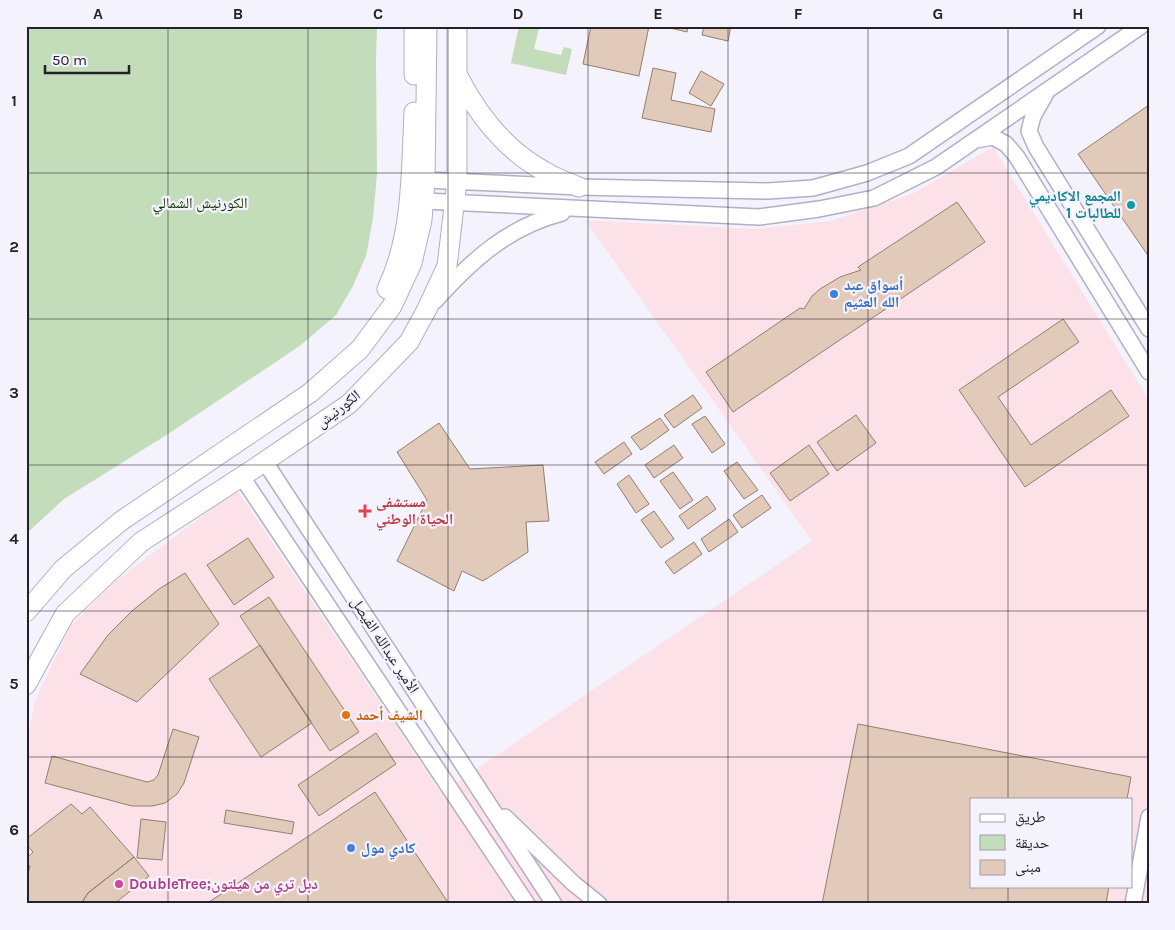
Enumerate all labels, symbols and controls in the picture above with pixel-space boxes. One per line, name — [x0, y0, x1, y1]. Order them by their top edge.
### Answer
text: A — [93, 4, 103, 23]
text: B — [233, 4, 243, 23]
text: C — [373, 4, 383, 23]
text: D — [513, 4, 524, 23]
text: E — [653, 4, 663, 23]
text: F — [794, 4, 803, 23]
text: G — [933, 4, 943, 23]
text: H — [1072, 4, 1084, 23]
scale bar — [45, 42, 129, 74]
text: 50 m — [52, 51, 87, 69]
text: 1 — [11, 91, 17, 110]
place label: المجمع الاكاديمي 1 للطالبات — [1029, 187, 1121, 222]
park label: الكورنيش الشمالي — [153, 194, 247, 215]
marker: المجمع الاكاديمي 1 للطالبات — [1125, 199, 1137, 211]
text: 2 — [9, 237, 19, 256]
place label: أسواق عبد الله العثيم — [844, 276, 903, 312]
marker: أسواق عبد الله العثيم — [828, 288, 840, 300]
text: 3 — [9, 383, 19, 402]
street label: الكورنيش — [312, 386, 364, 433]
place label: مستشفى الحياة الوطني — [376, 493, 453, 531]
marker: مستشفى الحياة الوطني — [358, 504, 372, 518]
text: 4 — [9, 529, 19, 548]
street label: الأمير عبدالله الفيصل — [346, 593, 423, 697]
text: 5 — [9, 674, 19, 693]
place label: الشيف أحمد — [356, 706, 423, 724]
marker: الشيف أحمد — [340, 709, 352, 721]
legend — [970, 798, 1132, 888]
text: طريق — [1015, 808, 1046, 827]
text: 6 — [9, 820, 19, 839]
text: حديقة — [1015, 834, 1050, 852]
place label: كادي مول — [361, 839, 416, 860]
marker: كادي مول — [345, 842, 357, 854]
text: مبنى — [1015, 858, 1041, 877]
place label: DoubleTree;دبل تري من هيلتون — [129, 875, 318, 896]
marker: DoubleTree;دبل تري من هيلتون — [113, 878, 125, 890]

